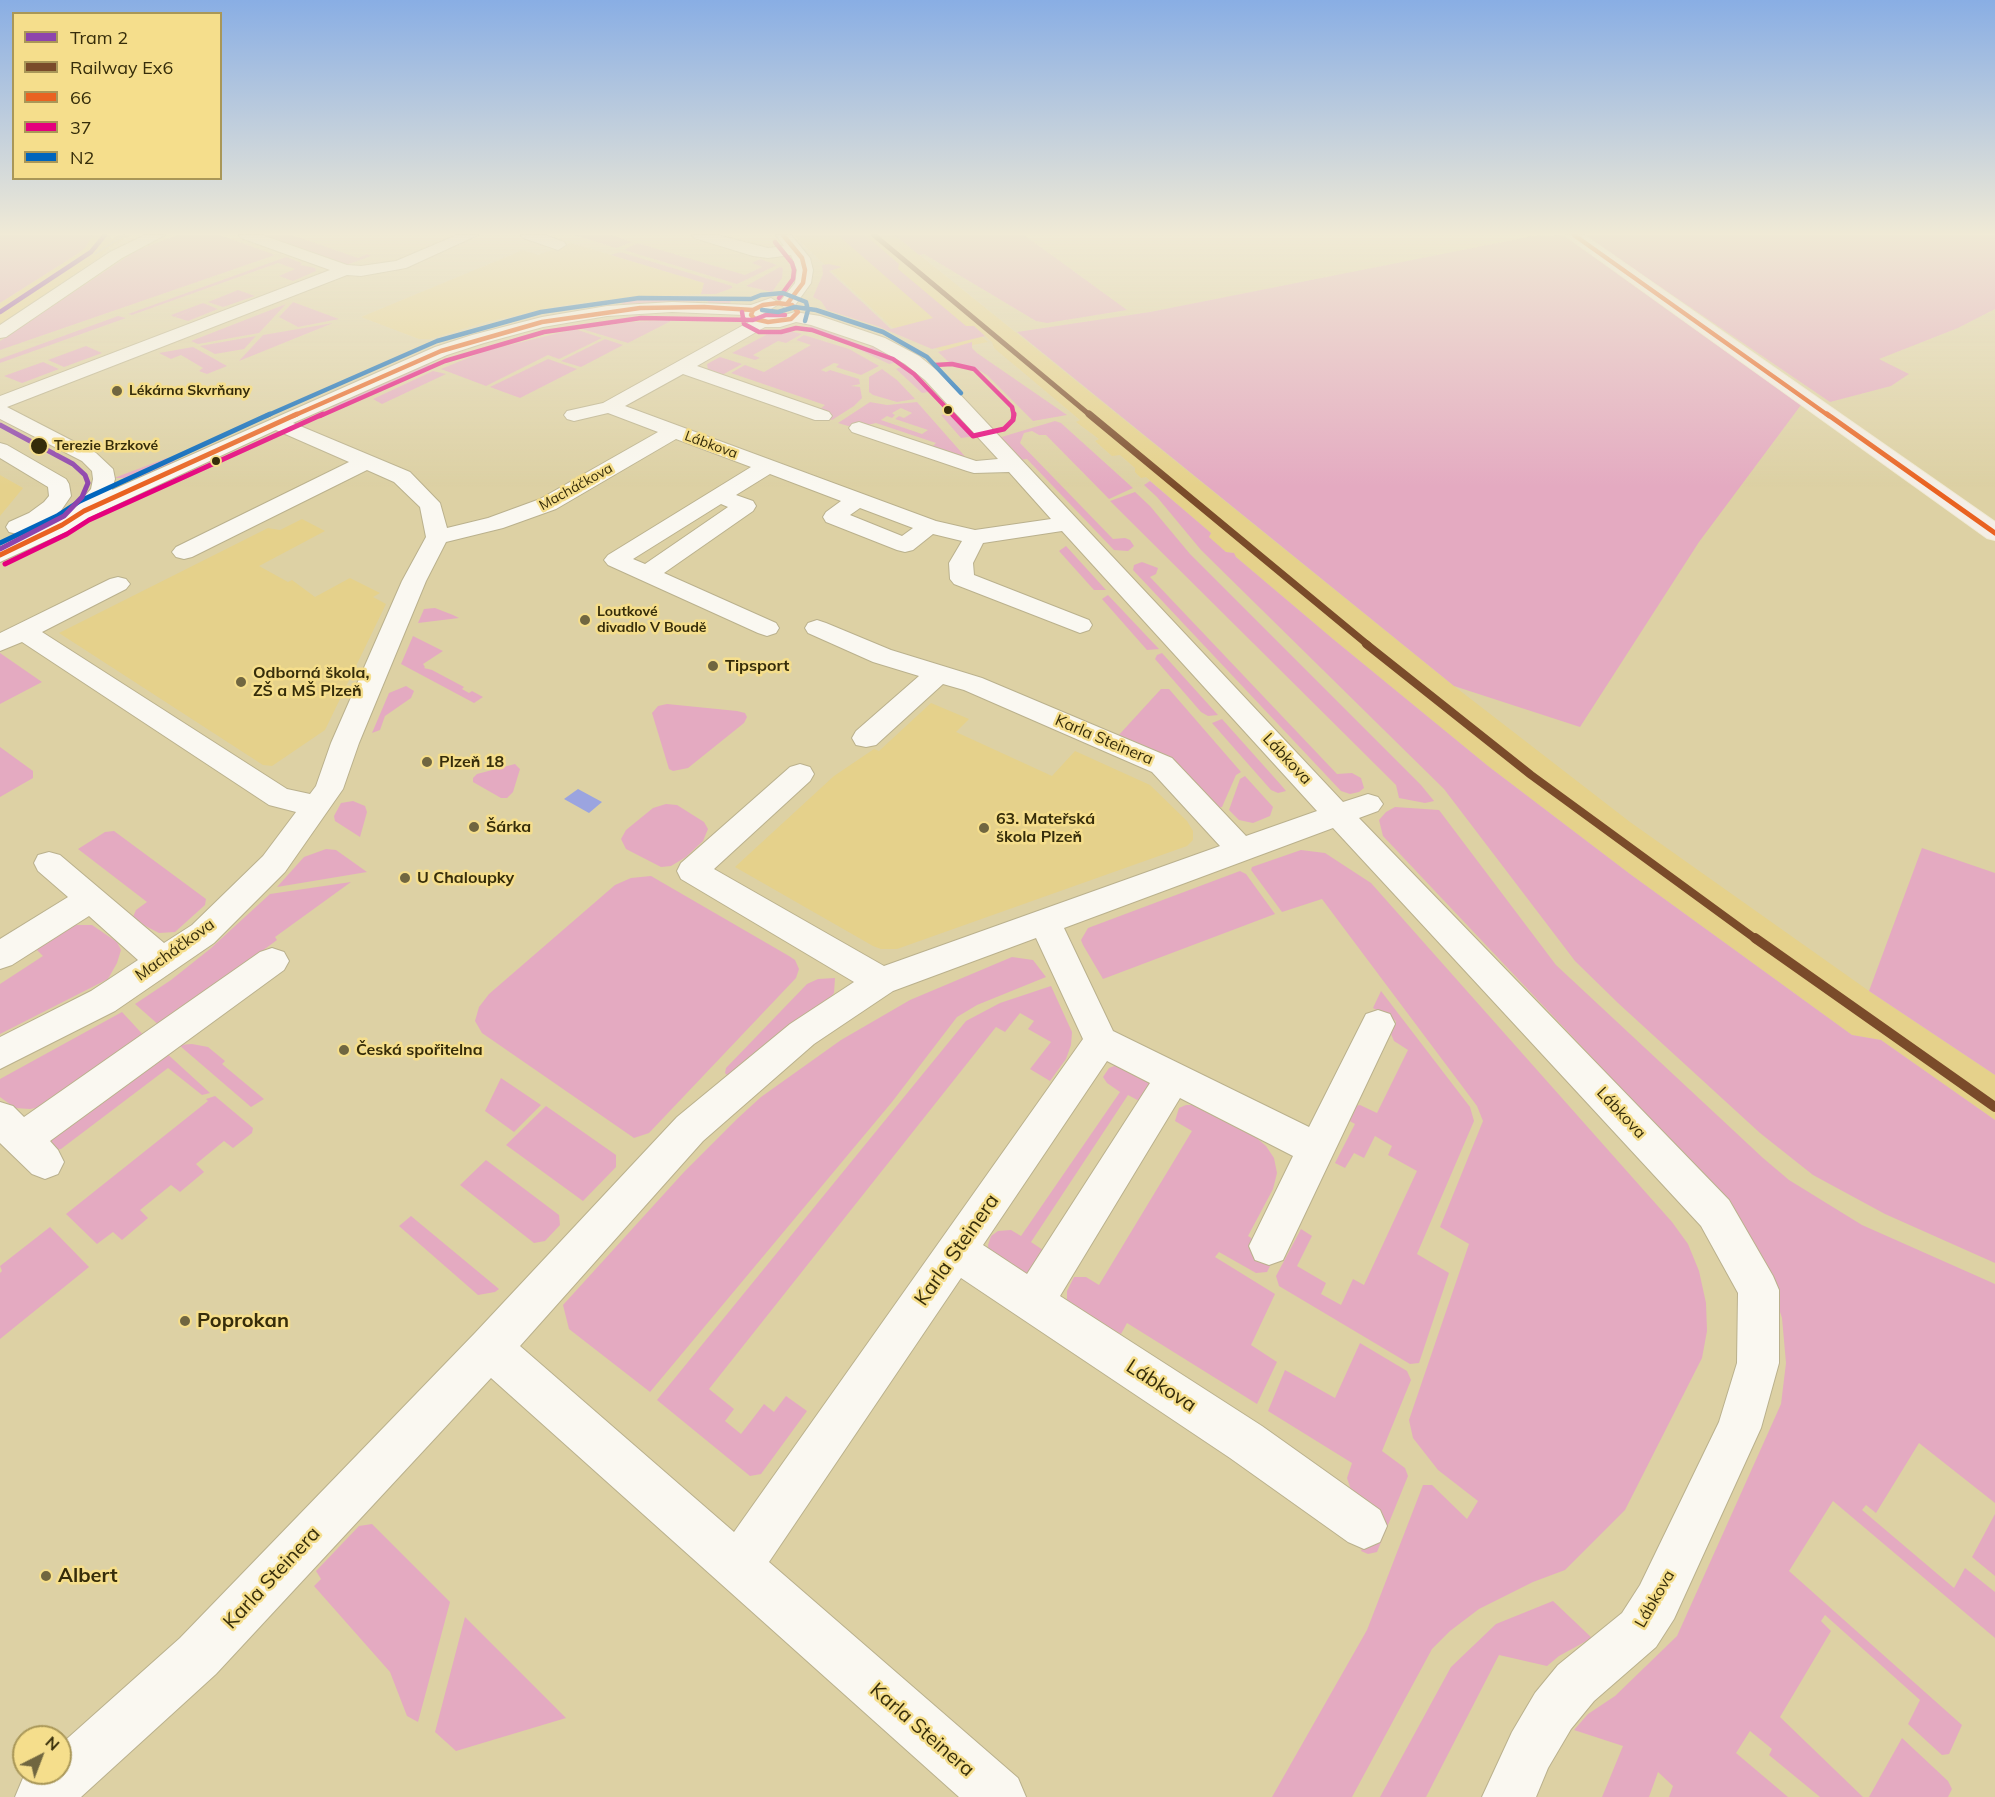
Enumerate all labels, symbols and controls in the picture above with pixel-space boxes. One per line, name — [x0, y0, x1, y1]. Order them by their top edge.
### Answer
legend — [12, 12, 222, 180]
text: Tram 2 — [70, 26, 128, 49]
text: Railway Ex6 — [70, 56, 173, 79]
text: 66 — [70, 86, 92, 109]
text: 37 — [70, 116, 92, 139]
text: N2 — [70, 146, 94, 169]
place label: Lékárna Skvrňany — [129, 383, 250, 399]
marker: Lékárna Skvrňany — [110, 384, 124, 398]
unlabelled marker — [942, 404, 954, 416]
street label: Lábkova — [682, 428, 740, 462]
marker: Terezie Brzkové — [29, 436, 49, 456]
place label: Terezie Brzkové — [54, 438, 158, 454]
unlabelled marker — [210, 455, 222, 467]
street label: Macháčkova — [536, 460, 616, 514]
place label: Loutkové divadlo V Boudě — [597, 604, 707, 636]
marker: Loutkové divadlo V Boudě — [578, 613, 592, 627]
place label: Tipsport — [725, 656, 789, 676]
marker: Tipsport — [706, 659, 720, 673]
place label: Odborná škola, ZŠ a MŠ Plzeň — [253, 663, 369, 701]
marker: Odborná škola, ZŠ a MŠ Plzeň — [234, 675, 248, 689]
street label: Karla Steinera — [1052, 711, 1156, 769]
street label: Lábkova — [1259, 729, 1315, 789]
place label: Plzeň 18 — [439, 752, 504, 772]
marker: Plzeň 18 — [420, 755, 434, 769]
place label: 63. Mateřská škola Plzeň — [996, 809, 1095, 847]
place label: Šárka — [486, 817, 531, 837]
marker: Šárka — [467, 820, 481, 834]
marker: 63. Mateřská škola Plzeň — [977, 821, 991, 835]
place label: U Chaloupky — [417, 868, 514, 888]
marker: U Chaloupky — [398, 871, 412, 885]
street label: Macháčkova — [132, 915, 218, 985]
place label: Česká spořitelna — [356, 1040, 483, 1060]
marker: Česká spořitelna — [337, 1043, 351, 1057]
street label: Lábkova — [1593, 1083, 1649, 1143]
street label: Karla Steinera — [910, 1190, 1004, 1310]
place label: Poprokan — [197, 1309, 289, 1333]
marker: Poprokan — [178, 1314, 192, 1328]
street label: Lábkova — [1121, 1355, 1201, 1417]
street label: Karla Steinera — [219, 1522, 325, 1634]
place label: Albert — [58, 1564, 118, 1588]
street label: Lábkova — [1631, 1567, 1679, 1631]
marker: Albert — [39, 1569, 53, 1583]
street label: Karla Steinera — [865, 1678, 979, 1782]
north arrow — [12, 1725, 72, 1785]
text: N — [42, 1732, 64, 1755]

